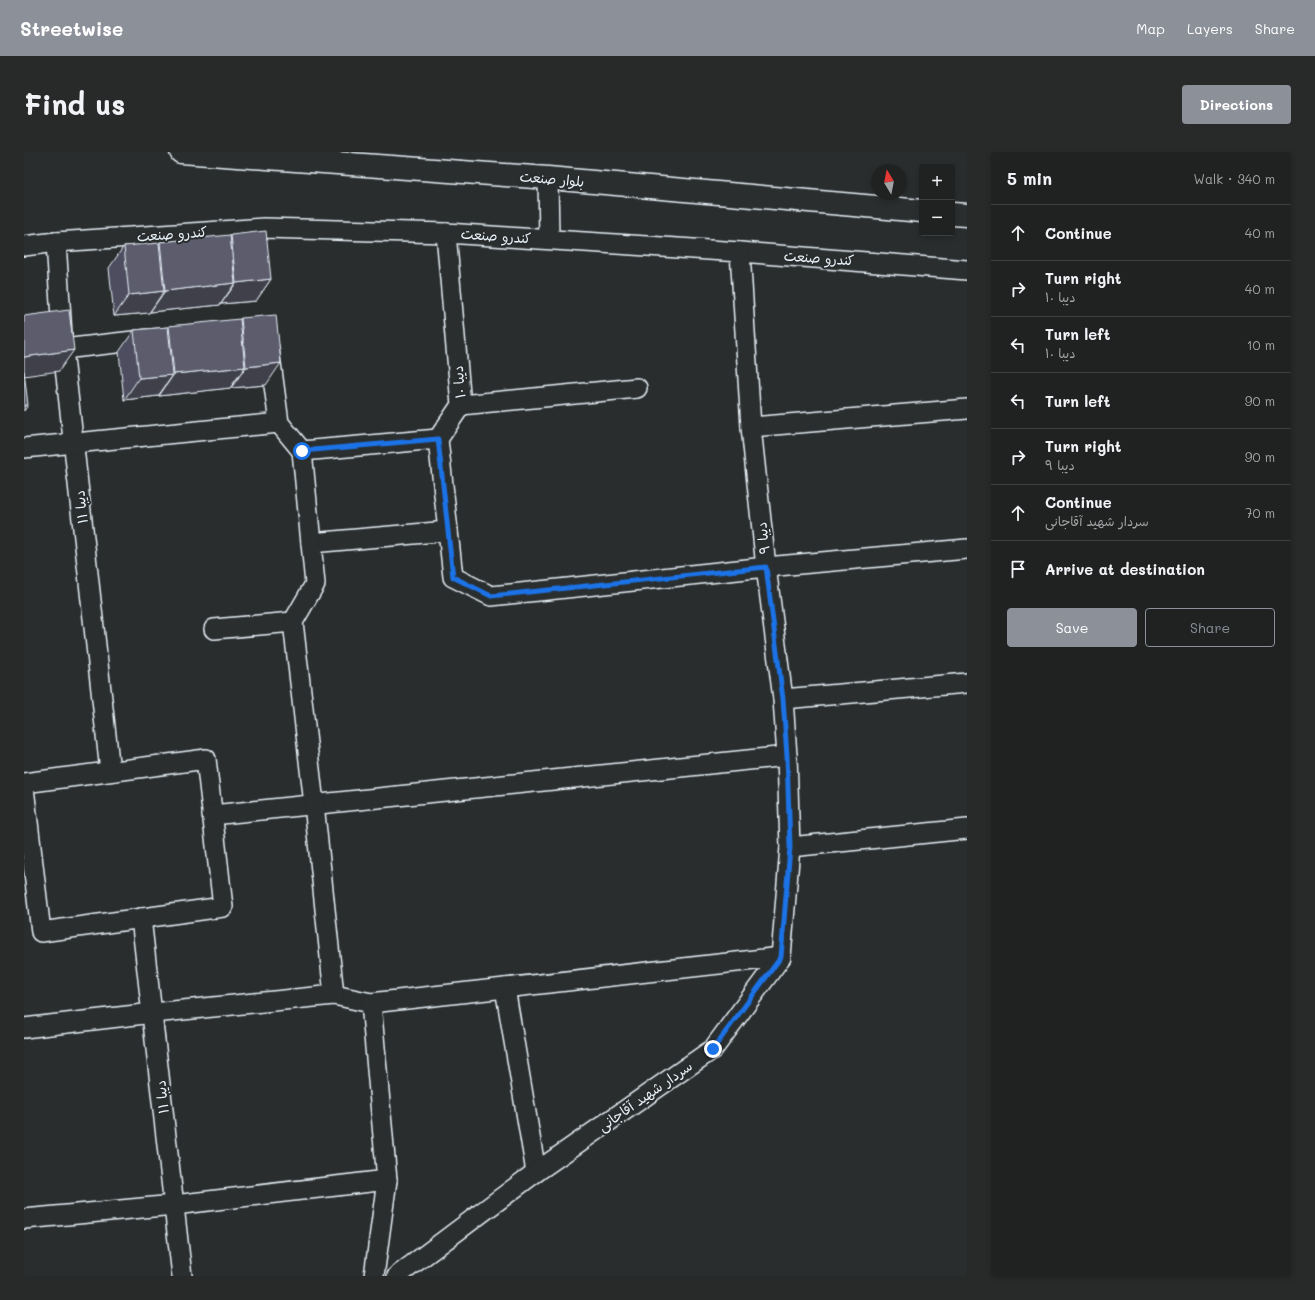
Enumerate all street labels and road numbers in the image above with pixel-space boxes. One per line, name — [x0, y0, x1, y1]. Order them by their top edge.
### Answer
street label: بلوار صنعت — [519, 166, 585, 191]
street label: کندرو صنعت — [136, 222, 208, 246]
street label: کندرو صنعت — [460, 224, 532, 248]
street label: کندرو صنعت — [783, 246, 855, 270]
street label: دیبا ۱۰ — [448, 365, 469, 399]
street label: دیبا ۱۱ — [69, 489, 92, 525]
street label: دیبا ۹ — [751, 521, 774, 555]
street label: سردار شهید آقاجانی — [594, 1056, 696, 1135]
street label: دیبا ۱۱ — [150, 1079, 173, 1115]

